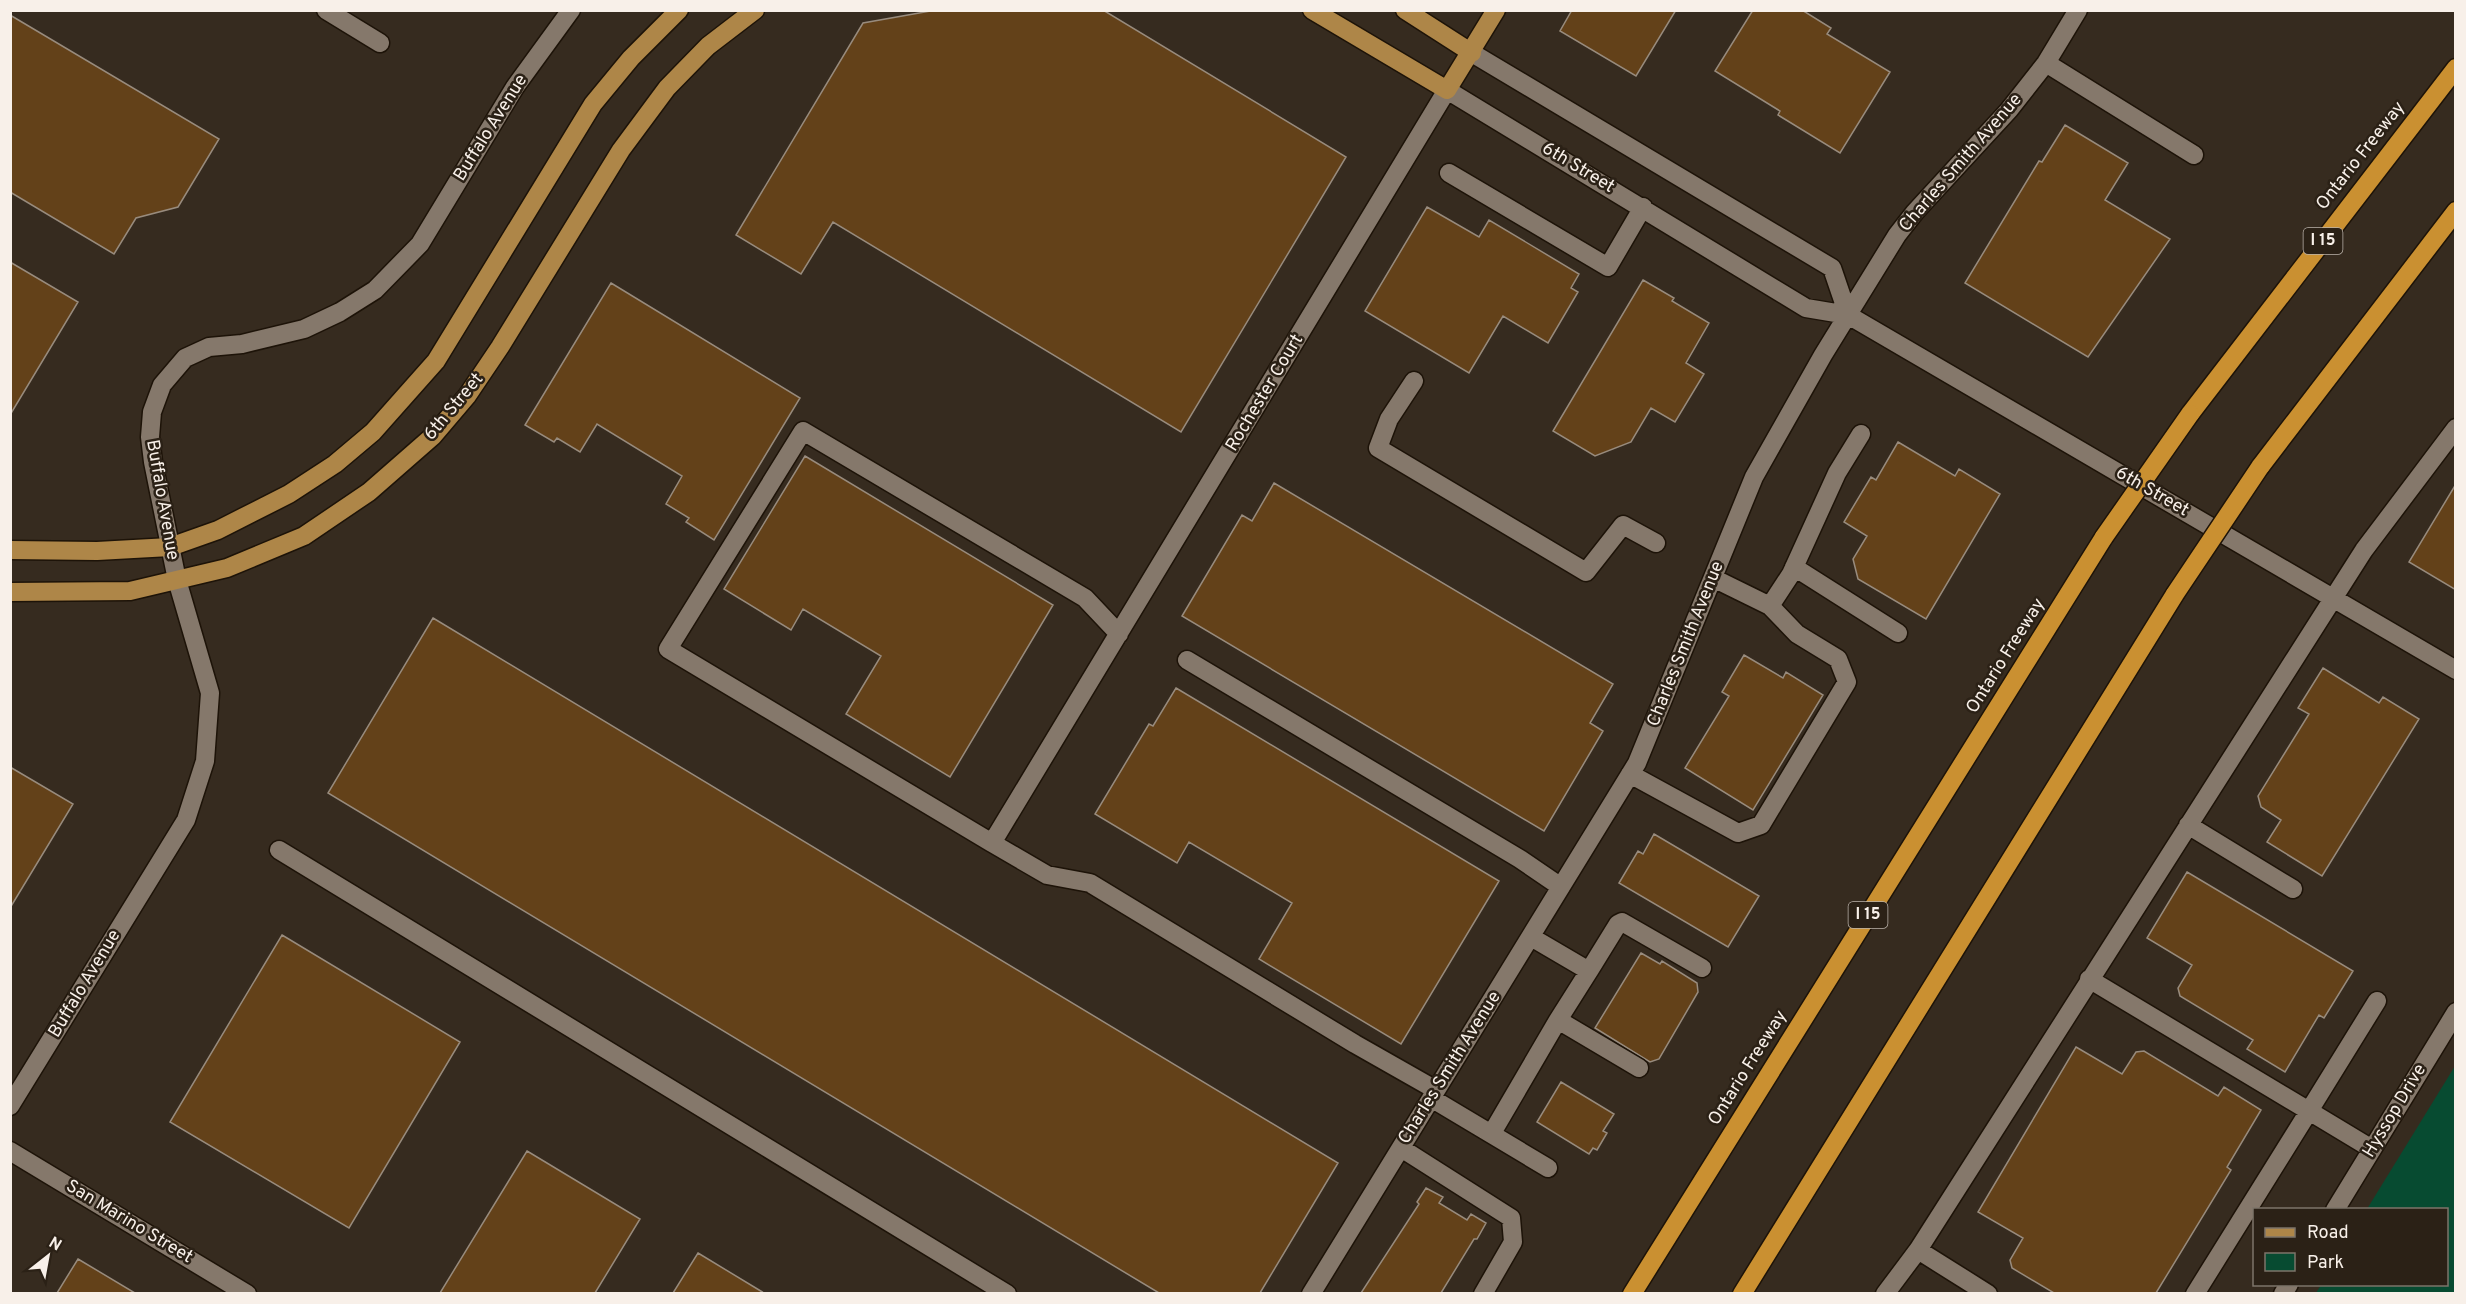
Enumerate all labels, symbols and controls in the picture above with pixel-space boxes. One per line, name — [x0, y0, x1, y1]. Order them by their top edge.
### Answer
street label: Buffalo Avenue — [449, 70, 533, 186]
street label: Charles Smith Avenue — [1895, 89, 2027, 237]
street label: Ontario Freeway — [2311, 97, 2411, 215]
street label: 6th Street — [1537, 137, 1619, 199]
road number: I 15 — [2304, 228, 2342, 254]
street label: Rochester Court — [1221, 330, 1309, 456]
street label: 6th Street — [419, 369, 489, 445]
street label: Buffalo Avenue — [140, 438, 184, 562]
street label: 6th Street — [2111, 462, 2193, 522]
street label: Charles Smith Avenue — [1642, 558, 1730, 730]
street label: Ontario Freeway — [1961, 594, 2051, 718]
road number: I 15 — [1848, 902, 1888, 928]
street label: Buffalo Avenue — [44, 926, 126, 1042]
street label: Charles Smith Avenue — [1394, 987, 1506, 1149]
street label: Ontario Freeway — [1703, 1006, 1793, 1130]
street label: Hyssop Drive — [2358, 1060, 2432, 1162]
street label: San Marino Street — [61, 1175, 197, 1269]
legend — [2253, 1208, 2448, 1286]
text: Road — [2307, 1222, 2349, 1245]
north arrow — [18, 1226, 78, 1286]
text: N — [45, 1233, 65, 1256]
text: Park — [2307, 1252, 2344, 1275]

